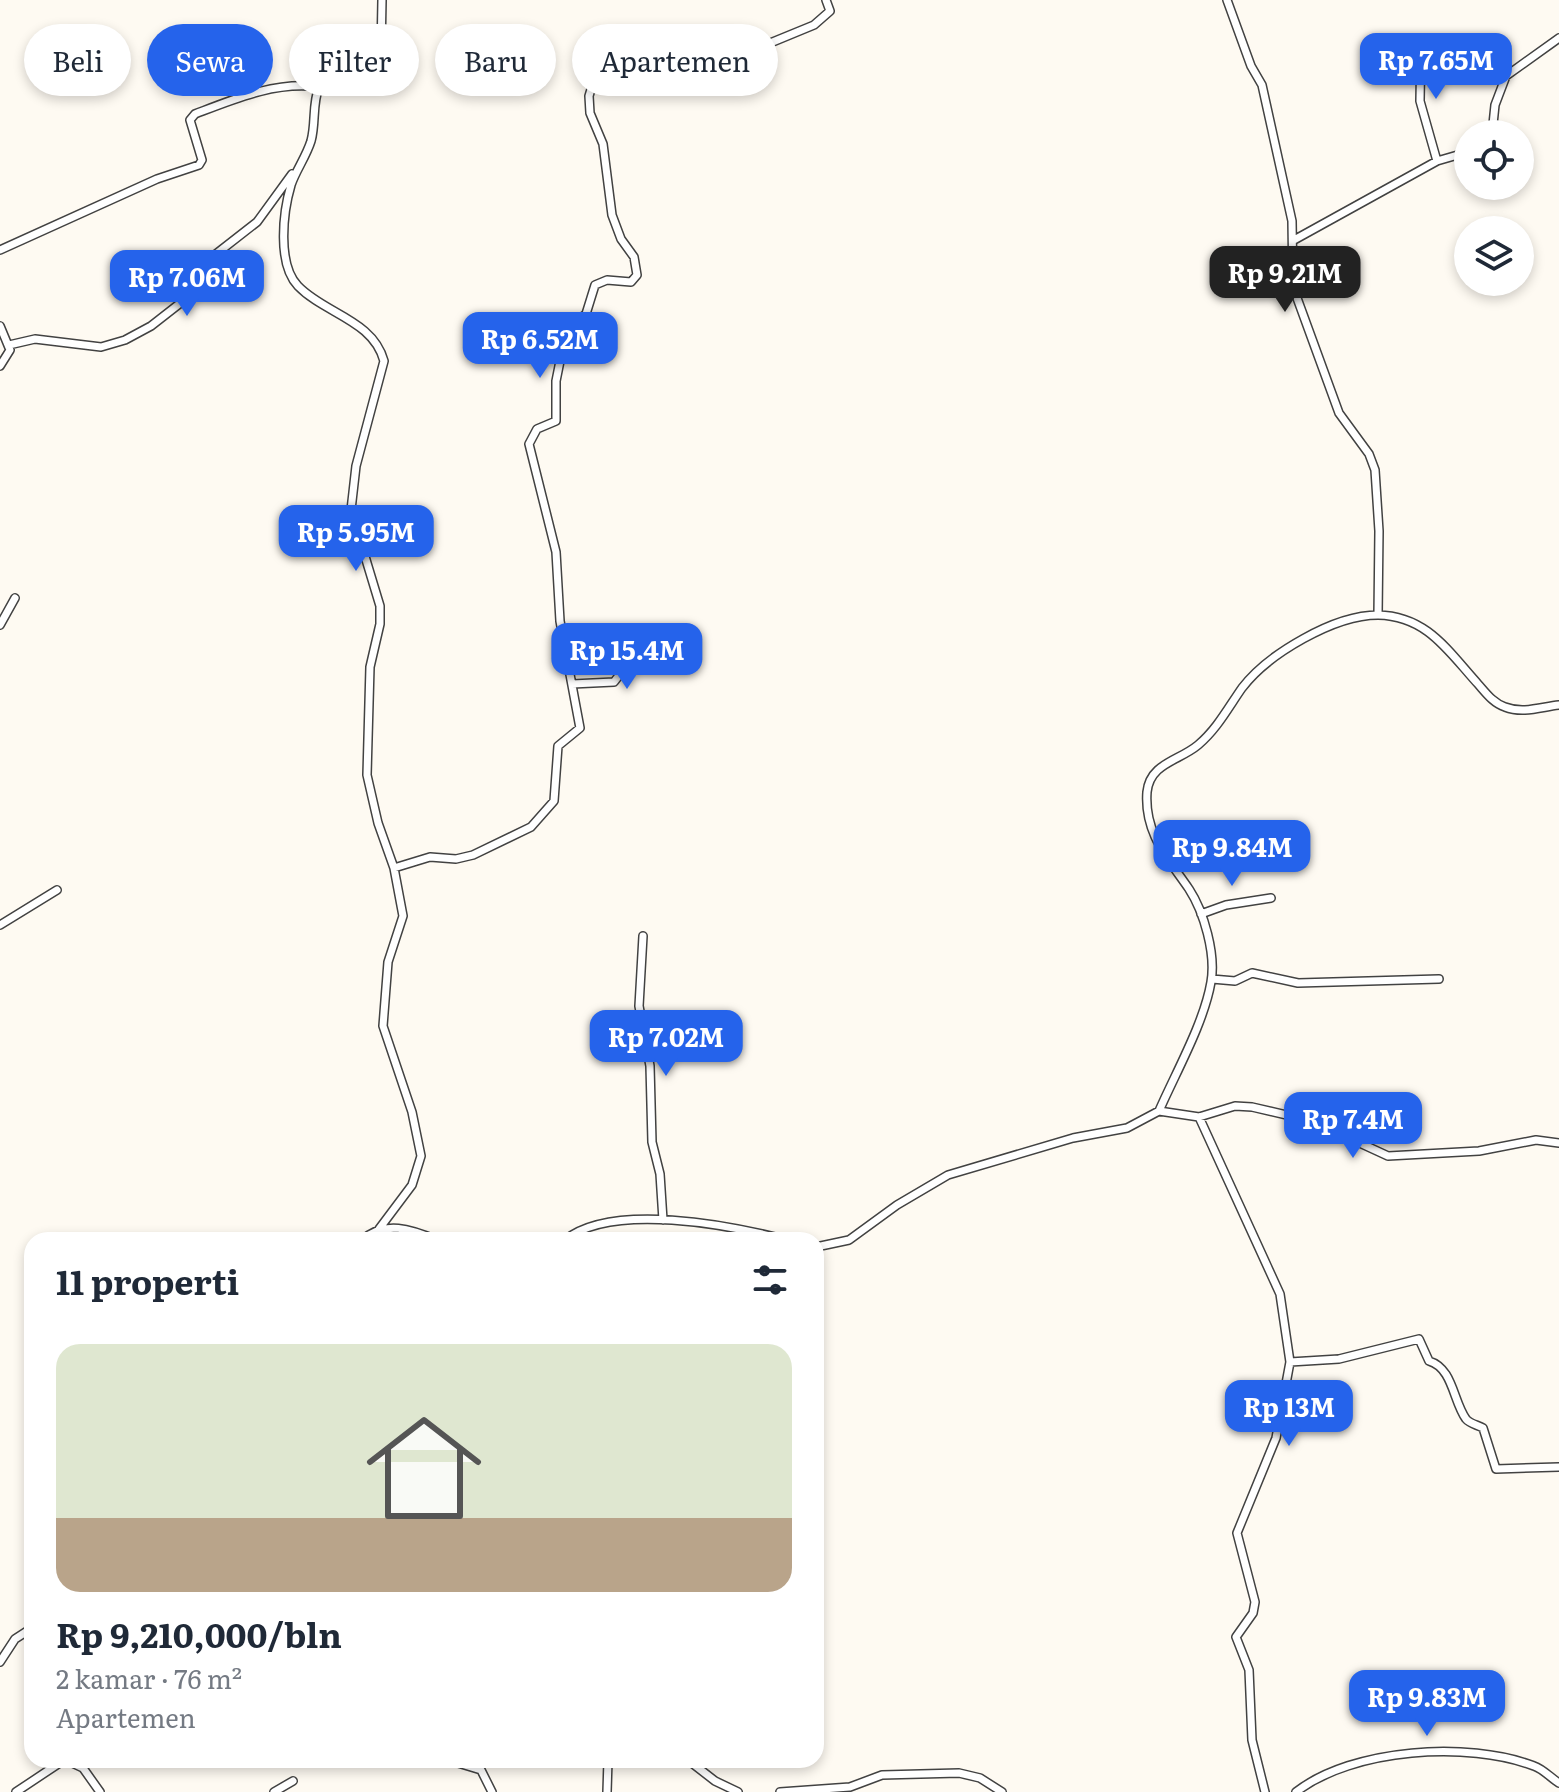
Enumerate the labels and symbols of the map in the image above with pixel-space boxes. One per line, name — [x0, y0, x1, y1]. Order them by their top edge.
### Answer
pin: Rp 7.65M — [1353, 33, 1519, 101]
pin: Rp 9.21M — [1202, 246, 1368, 314]
pin: Rp 7.06M — [104, 250, 270, 318]
pin: Rp 6.52M — [457, 312, 623, 380]
pin: Rp 5.95M — [273, 505, 439, 573]
pin: Rp 15.4M — [544, 623, 710, 691]
pin: Rp 9.84M — [1149, 820, 1315, 888]
pin: Rp 7.02M — [583, 1010, 749, 1078]
pin: Rp 7.4M — [1279, 1092, 1427, 1160]
pin: Rp 13M — [1224, 1380, 1354, 1448]
pin: Rp 9.83M — [1344, 1670, 1510, 1738]

